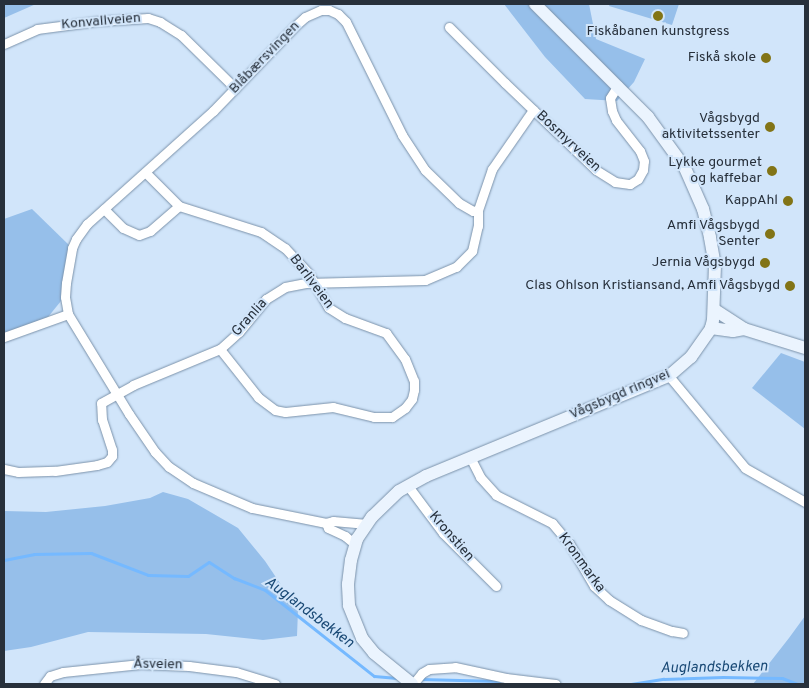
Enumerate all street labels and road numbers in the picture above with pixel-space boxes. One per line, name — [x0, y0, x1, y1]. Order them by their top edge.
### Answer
street label: Konvallveien — [61, 10, 141, 34]
street label: Blåbærsvingen — [226, 18, 304, 98]
street label: Bosmyrveien — [532, 108, 604, 176]
street label: Barliveien — [285, 252, 337, 312]
street label: Granlia — [229, 296, 271, 340]
street label: Vågsbygd ringvei — [567, 366, 673, 424]
street label: Kronstien — [425, 509, 477, 565]
street label: Kronmarka — [554, 530, 608, 596]
street label: Åsveien — [133, 656, 183, 674]

